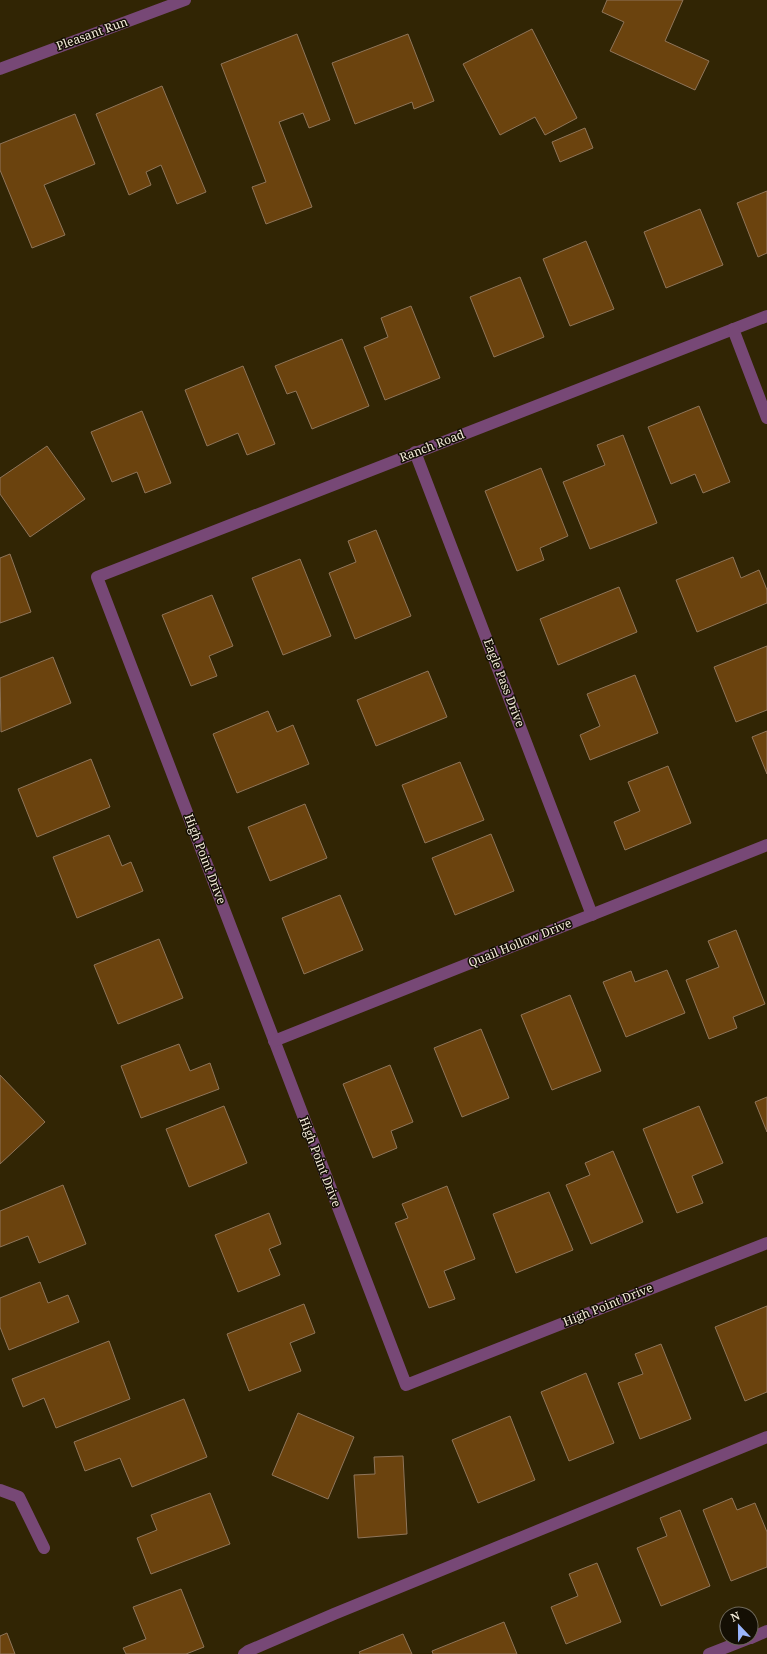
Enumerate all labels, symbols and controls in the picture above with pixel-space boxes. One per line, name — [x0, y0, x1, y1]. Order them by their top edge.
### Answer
street label: Pleasant Run — [54, 13, 130, 54]
street label: Ranch Road — [397, 425, 467, 466]
street label: Eagle Pass Drive — [480, 636, 529, 730]
street label: High Point Drive — [180, 811, 230, 906]
street label: Quail Hollow Drive — [466, 914, 574, 971]
street label: High Point Drive — [295, 1114, 345, 1209]
street label: High Point Drive — [560, 1279, 655, 1330]
north arrow — [719, 1606, 759, 1646]
text: N — [728, 1608, 742, 1625]

